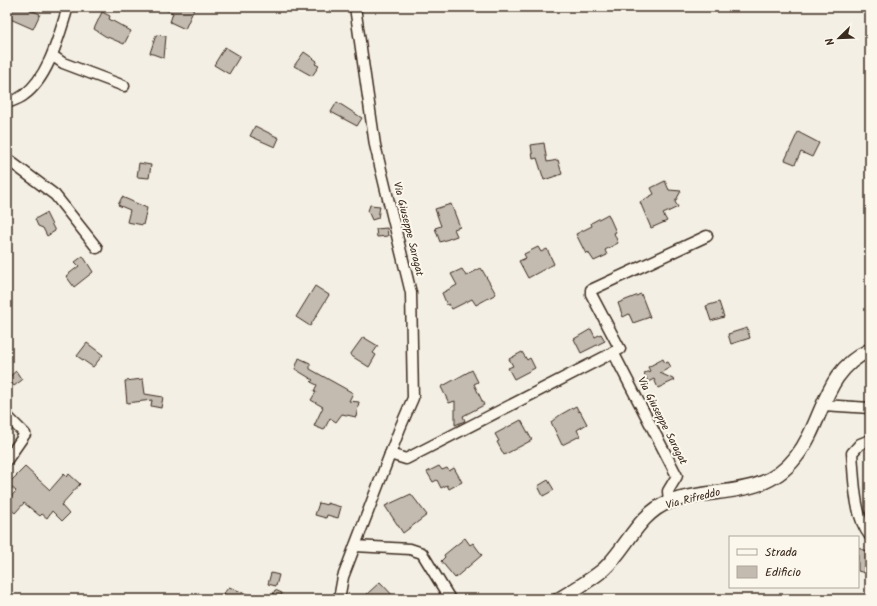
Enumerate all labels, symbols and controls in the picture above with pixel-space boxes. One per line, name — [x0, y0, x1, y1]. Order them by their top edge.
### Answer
north arrow — [819, 18, 859, 58]
text: N — [821, 35, 840, 48]
street label: Via Giuseppe Saragat — [388, 180, 429, 279]
street label: Via Giuseppe Saragat — [632, 374, 692, 469]
street label: Via Rifreddo — [664, 484, 722, 514]
legend — [729, 536, 859, 588]
text: Strada — [765, 543, 798, 562]
text: Edificio — [765, 563, 801, 582]

